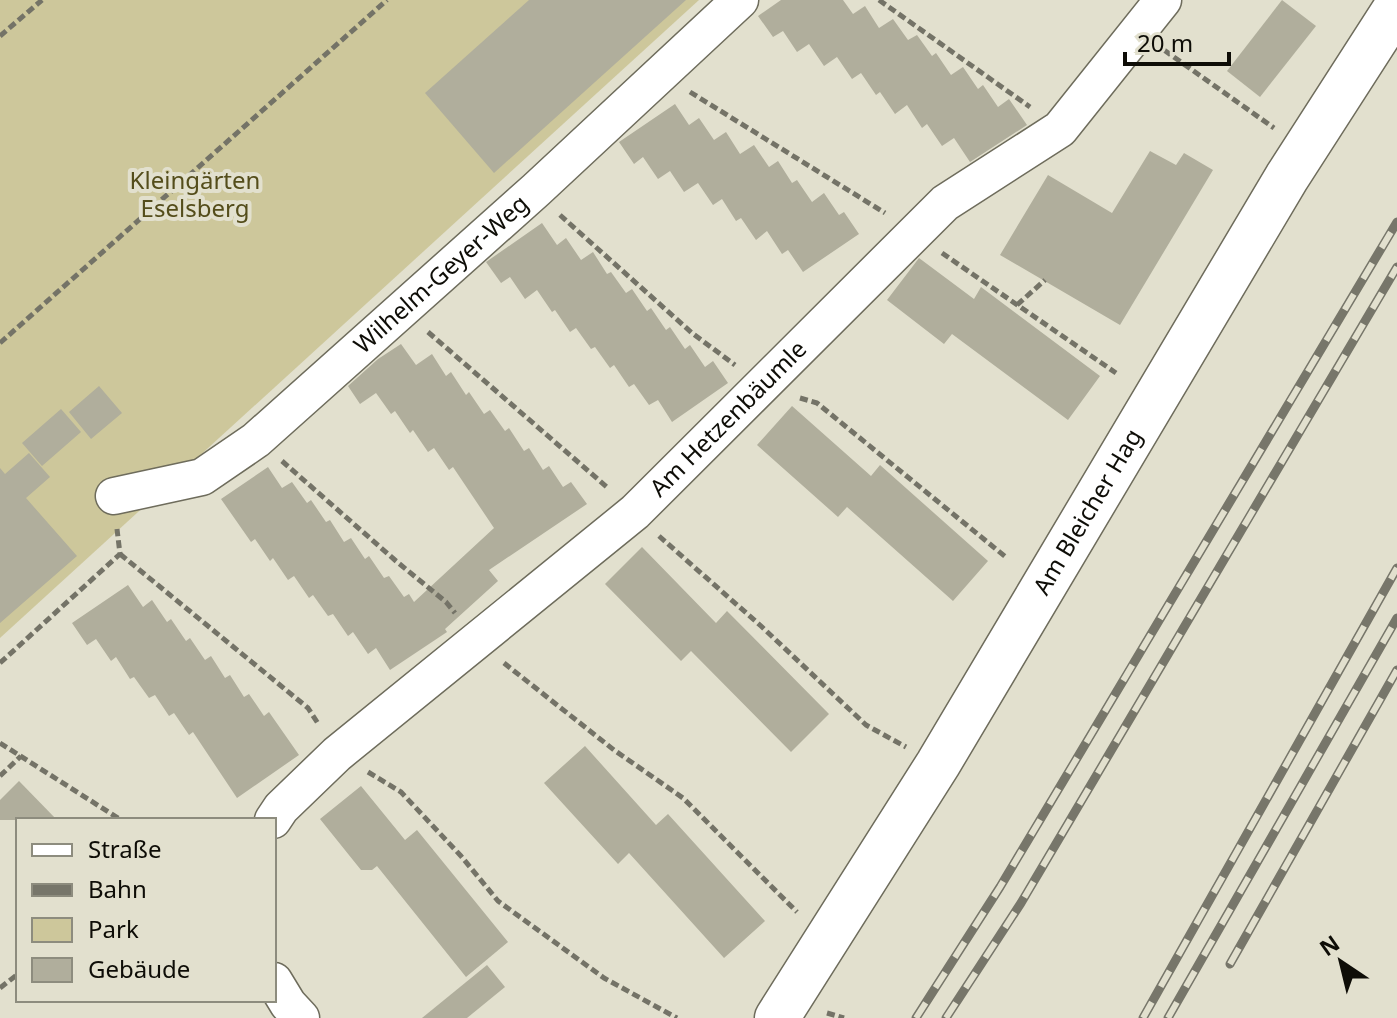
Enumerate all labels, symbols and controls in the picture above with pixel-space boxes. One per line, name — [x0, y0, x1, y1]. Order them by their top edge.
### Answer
scale bar — [1125, 16, 1229, 66]
text: 20 m — [1137, 26, 1193, 59]
park label: Kleingärten Eselsberg — [130, 163, 260, 224]
street label: Wilhelm-Geyer-Weg — [346, 187, 535, 360]
street label: Am Hetzenbäumle — [642, 332, 813, 503]
street label: Am Bleicher Hag — [1024, 422, 1149, 600]
legend — [16, 818, 276, 1002]
text: Straße — [88, 832, 161, 865]
text: Bahn — [88, 872, 147, 905]
text: Park — [88, 912, 139, 945]
north arrow — [1301, 922, 1381, 1002]
text: N — [1313, 927, 1345, 962]
text: Gebäude — [88, 952, 190, 985]

